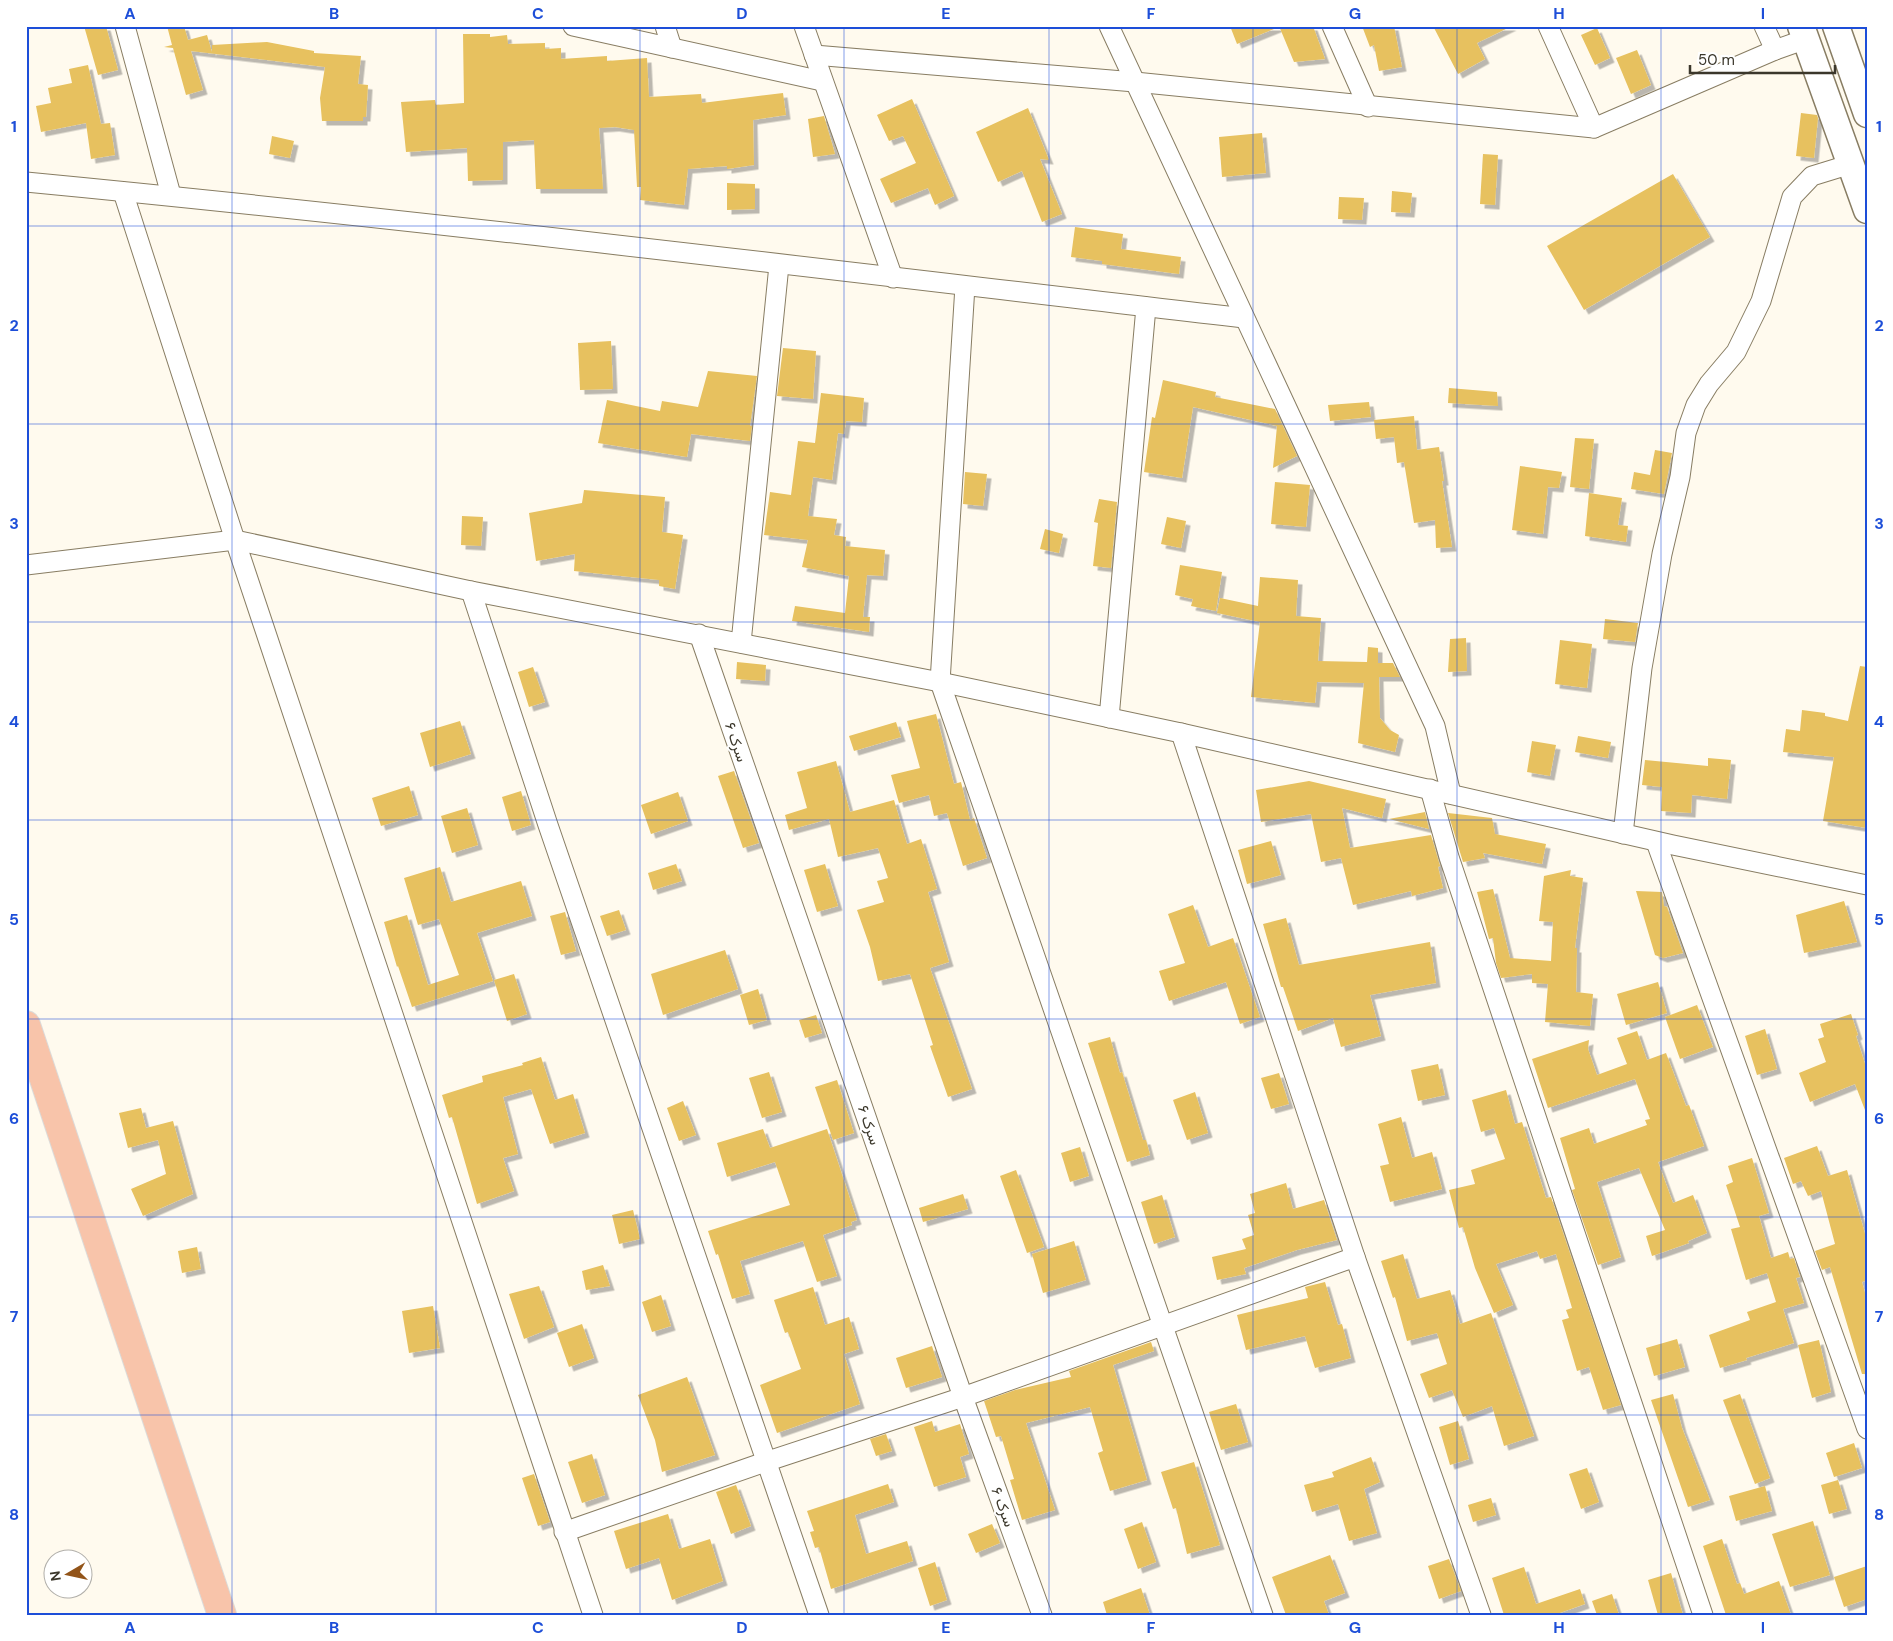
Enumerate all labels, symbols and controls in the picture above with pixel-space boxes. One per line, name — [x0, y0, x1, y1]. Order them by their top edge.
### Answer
text: A — [124, 3, 136, 24]
text: B — [329, 3, 339, 24]
text: C — [532, 3, 544, 24]
text: D — [736, 3, 748, 24]
text: E — [941, 3, 951, 24]
text: F — [1147, 3, 1156, 24]
text: G — [1349, 3, 1361, 24]
text: H — [1553, 3, 1565, 24]
text: I — [1761, 3, 1765, 24]
scale bar — [1690, 42, 1836, 74]
text: 50 m — [1698, 50, 1735, 70]
text: 1 — [11, 116, 17, 137]
text: 1 — [1876, 116, 1882, 137]
text: 2 — [9, 315, 19, 336]
text: 2 — [1874, 315, 1884, 336]
text: 3 — [9, 513, 19, 534]
text: 3 — [1874, 513, 1884, 534]
text: 4 — [9, 711, 19, 732]
text: 4 — [1874, 711, 1884, 732]
street label: سرک ۶ — [720, 720, 752, 765]
text: 5 — [9, 909, 19, 930]
text: 5 — [1874, 909, 1884, 930]
street label: سرک ۶ — [853, 1103, 885, 1148]
text: 6 — [9, 1108, 19, 1129]
text: 6 — [1874, 1108, 1884, 1129]
text: 7 — [10, 1306, 19, 1327]
text: 7 — [1875, 1306, 1884, 1327]
street label: سرک ۶ — [987, 1484, 1019, 1530]
text: 8 — [9, 1504, 19, 1525]
text: 8 — [1874, 1504, 1884, 1525]
north arrow — [42, 1548, 92, 1598]
text: N — [45, 1570, 65, 1582]
text: A — [124, 1617, 136, 1638]
text: B — [329, 1617, 339, 1638]
text: C — [532, 1617, 544, 1638]
text: D — [736, 1617, 748, 1638]
text: E — [941, 1617, 951, 1638]
text: F — [1147, 1617, 1156, 1638]
text: G — [1349, 1617, 1361, 1638]
text: H — [1553, 1617, 1565, 1638]
text: I — [1761, 1617, 1765, 1638]

